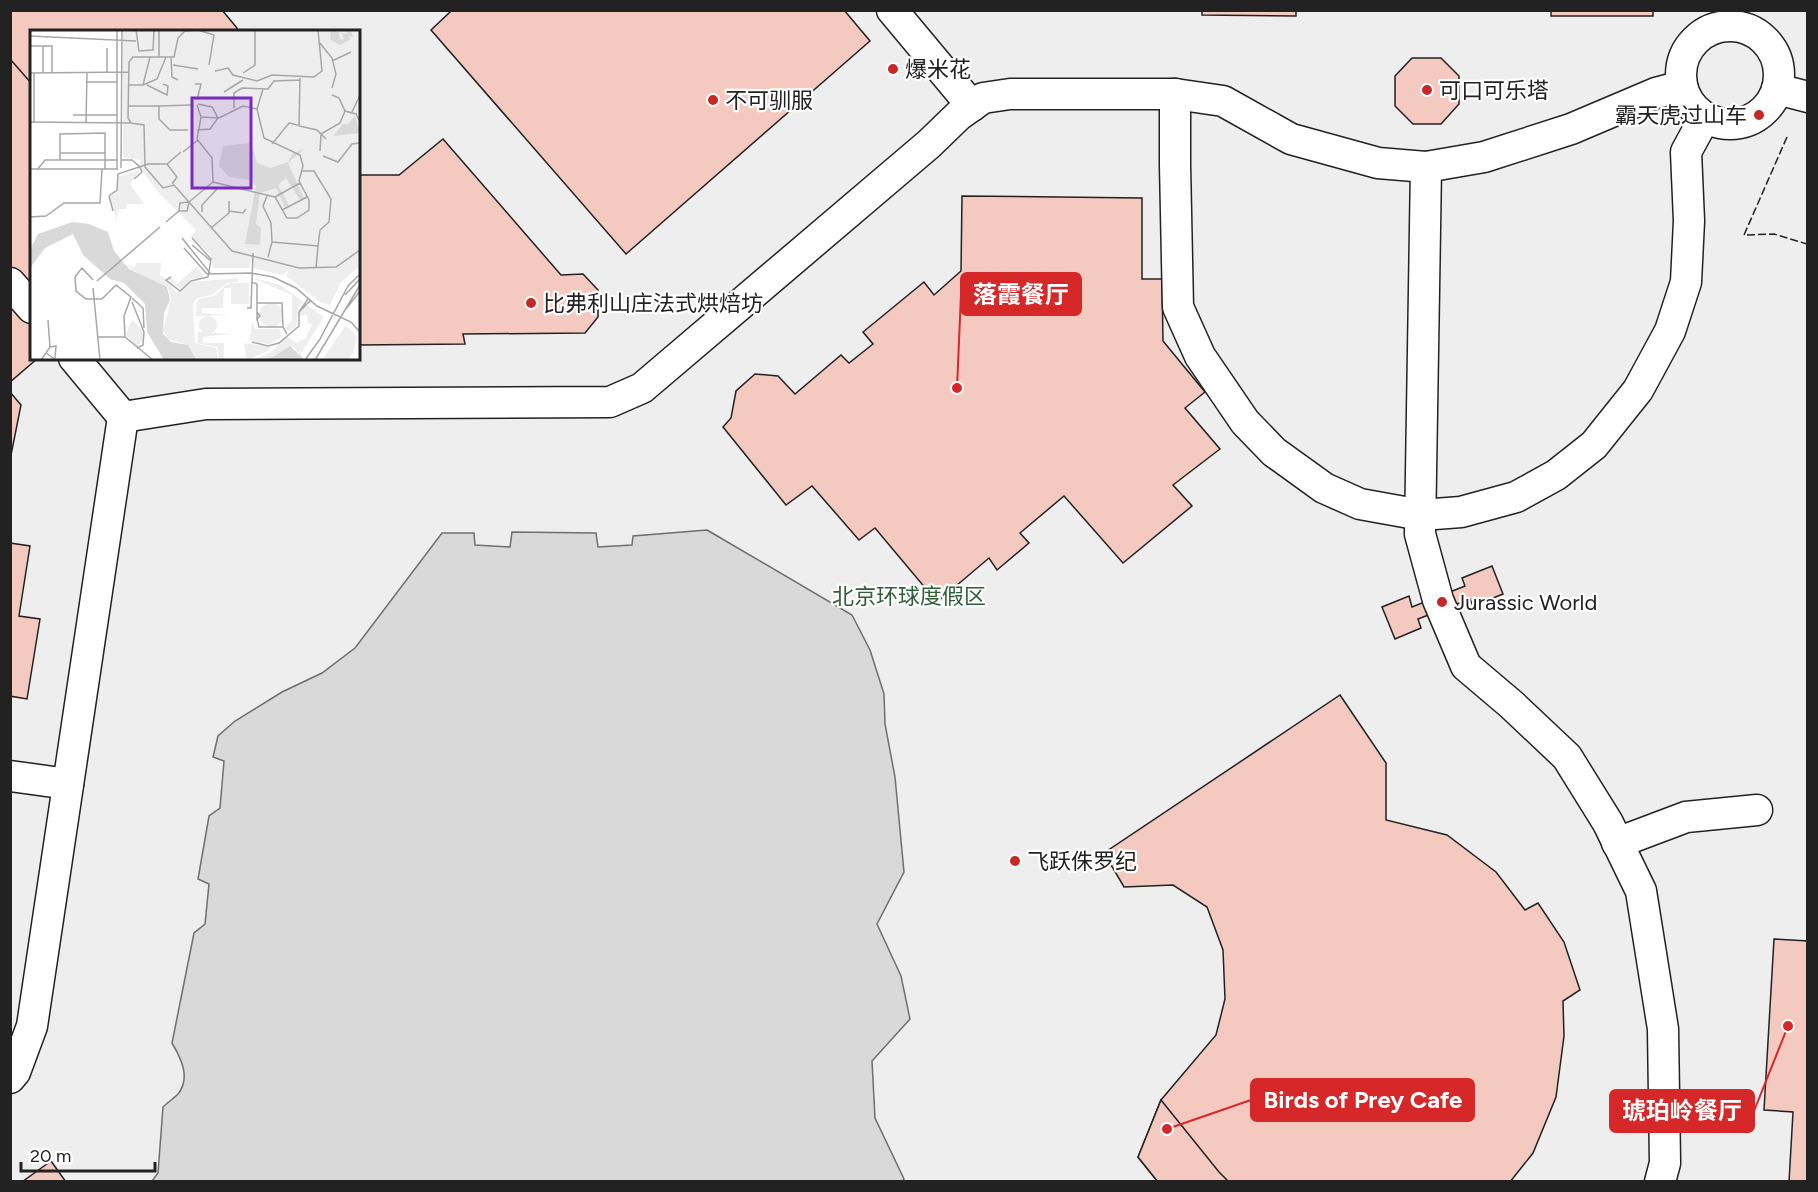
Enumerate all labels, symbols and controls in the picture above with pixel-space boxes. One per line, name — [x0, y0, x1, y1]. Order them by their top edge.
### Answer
inset map — [30, 30, 360, 360]
place label: 爆米花 — [905, 56, 971, 83]
marker: 爆米花 — [886, 62, 900, 76]
place label: 可口可乐塔 — [1439, 77, 1549, 104]
marker: 可口可乐塔 — [1420, 83, 1434, 97]
place label: 不可驯服 — [725, 87, 813, 114]
marker: 不可驯服 — [706, 93, 720, 107]
place label: 霸天虎过山车 — [1615, 102, 1747, 129]
marker: 霸天虎过山车 — [1752, 108, 1766, 122]
callout: 落霞餐厅 — [961, 273, 1081, 315]
text: 落霞餐厅 — [973, 280, 1069, 309]
place label: 比弗利山庄法式烘焙坊 — [543, 290, 763, 317]
marker: 比弗利山庄法式烘焙坊 — [524, 296, 538, 310]
park label: 北京环球度假区 — [832, 583, 986, 610]
place label: Jurassic World — [1454, 589, 1597, 616]
marker: Jurassic World — [1435, 595, 1449, 609]
place label: 飞跃侏罗纪 — [1027, 848, 1137, 875]
marker: 飞跃侏罗纪 — [1008, 854, 1022, 868]
callout: Birds of Prey Cafe — [1251, 1079, 1474, 1121]
text: Birds of Prey Cafe — [1264, 1085, 1462, 1114]
callout: 琥珀岭餐厅 — [1610, 1090, 1754, 1132]
text: 琥珀岭餐厅 — [1622, 1096, 1742, 1125]
scale bar — [21, 1135, 154, 1173]
text: 20 m — [30, 1145, 71, 1167]

